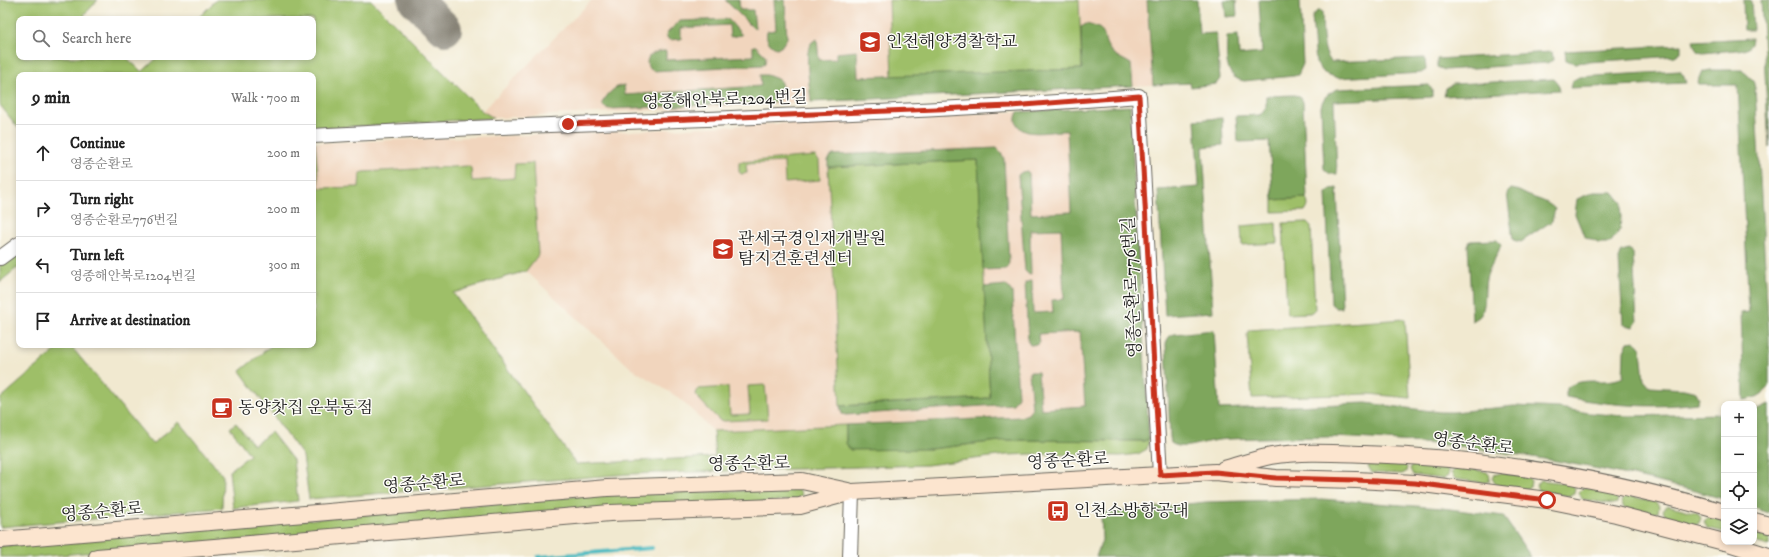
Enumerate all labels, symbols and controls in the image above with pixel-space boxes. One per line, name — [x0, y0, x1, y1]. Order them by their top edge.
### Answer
search box — [16, 16, 316, 60]
icon: search — [30, 27, 52, 49]
text: Search here — [62, 29, 131, 48]
school or university icon: 인천해양경찰학교 — [857, 29, 883, 55]
place label: 인천해양경찰학교 — [886, 31, 1018, 53]
street label: 영종해안북로1204번길 — [642, 86, 808, 114]
text: 9 min — [32, 87, 70, 109]
text: Walk · 700 m — [231, 90, 300, 106]
route end — [559, 115, 577, 133]
text: Continue — [70, 134, 125, 153]
icon: ahead — [32, 142, 54, 164]
text: 200 m — [267, 145, 300, 161]
text: 영종순환로 — [70, 156, 133, 172]
text: Turn right — [70, 190, 133, 209]
icon: right — [32, 198, 54, 220]
text: 200 m — [267, 201, 300, 217]
text: 영종순환로776번길 — [70, 212, 178, 228]
street label: 영종순환로776번길 — [1117, 216, 1147, 358]
place label: 관세국경인재개발원 탐지견훈련센터 — [738, 228, 886, 270]
school or university icon: 관세국경인재개발원 탐지견훈련센터 — [710, 236, 736, 262]
text: Turn left — [70, 246, 124, 265]
icon: left — [32, 254, 54, 276]
text: 300 m — [269, 257, 300, 273]
text: 영종해안북로1204번길 — [70, 268, 196, 284]
icon: arrive — [32, 310, 54, 332]
text: Arrive at destination — [70, 311, 190, 330]
cafe icon: 동양찻집 운북동점 — [209, 395, 235, 421]
place label: 동양찻집 운북동점 — [238, 397, 373, 419]
map controls — [1721, 401, 1757, 545]
button: + — [1721, 401, 1757, 437]
street label: 영종순환로 — [1431, 428, 1516, 460]
button: − — [1721, 437, 1757, 473]
street label: 영종순환로 — [1026, 448, 1110, 474]
street label: 영종순환로 — [708, 452, 791, 476]
street label: 영종순환로 — [382, 469, 466, 499]
button: locate — [1721, 473, 1757, 509]
route start — [1538, 491, 1556, 509]
street label: 영종순환로 — [60, 497, 144, 527]
bus stop icon: 인천소방항공대 — [1045, 498, 1071, 524]
place label: 인천소방항공대 — [1074, 500, 1189, 522]
button: layers — [1721, 509, 1757, 545]

